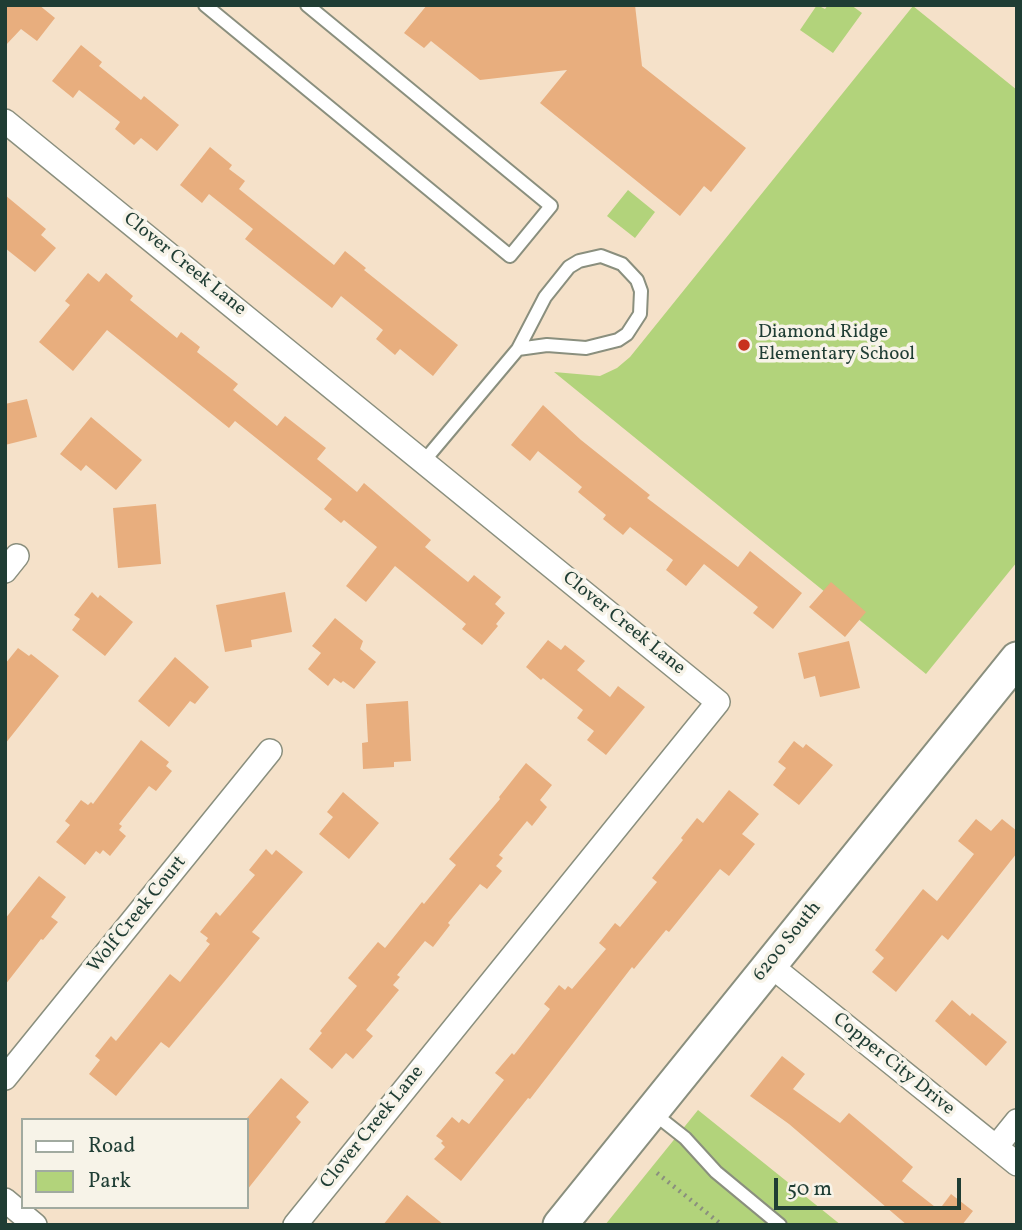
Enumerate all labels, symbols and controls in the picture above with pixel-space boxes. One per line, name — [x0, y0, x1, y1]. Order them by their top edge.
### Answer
street label: Clover Creek Lane — [118, 208, 250, 322]
place label: Diamond Ridge Elementary School — [758, 323, 915, 367]
marker: Diamond Ridge Elementary School — [736, 337, 752, 353]
street label: Clover Creek Lane — [557, 567, 689, 681]
street label: Wolf Creek Court — [84, 852, 192, 978]
street label: 6200 South — [749, 898, 827, 986]
street label: Copper City Drive — [827, 1009, 959, 1121]
street label: Clover Creek Lane — [316, 1062, 430, 1194]
legend — [21, 1118, 248, 1209]
text: Road — [88, 1132, 135, 1161]
scale bar — [777, 1164, 964, 1208]
text: Park — [88, 1167, 131, 1196]
text: 50 m — [787, 1175, 832, 1204]

